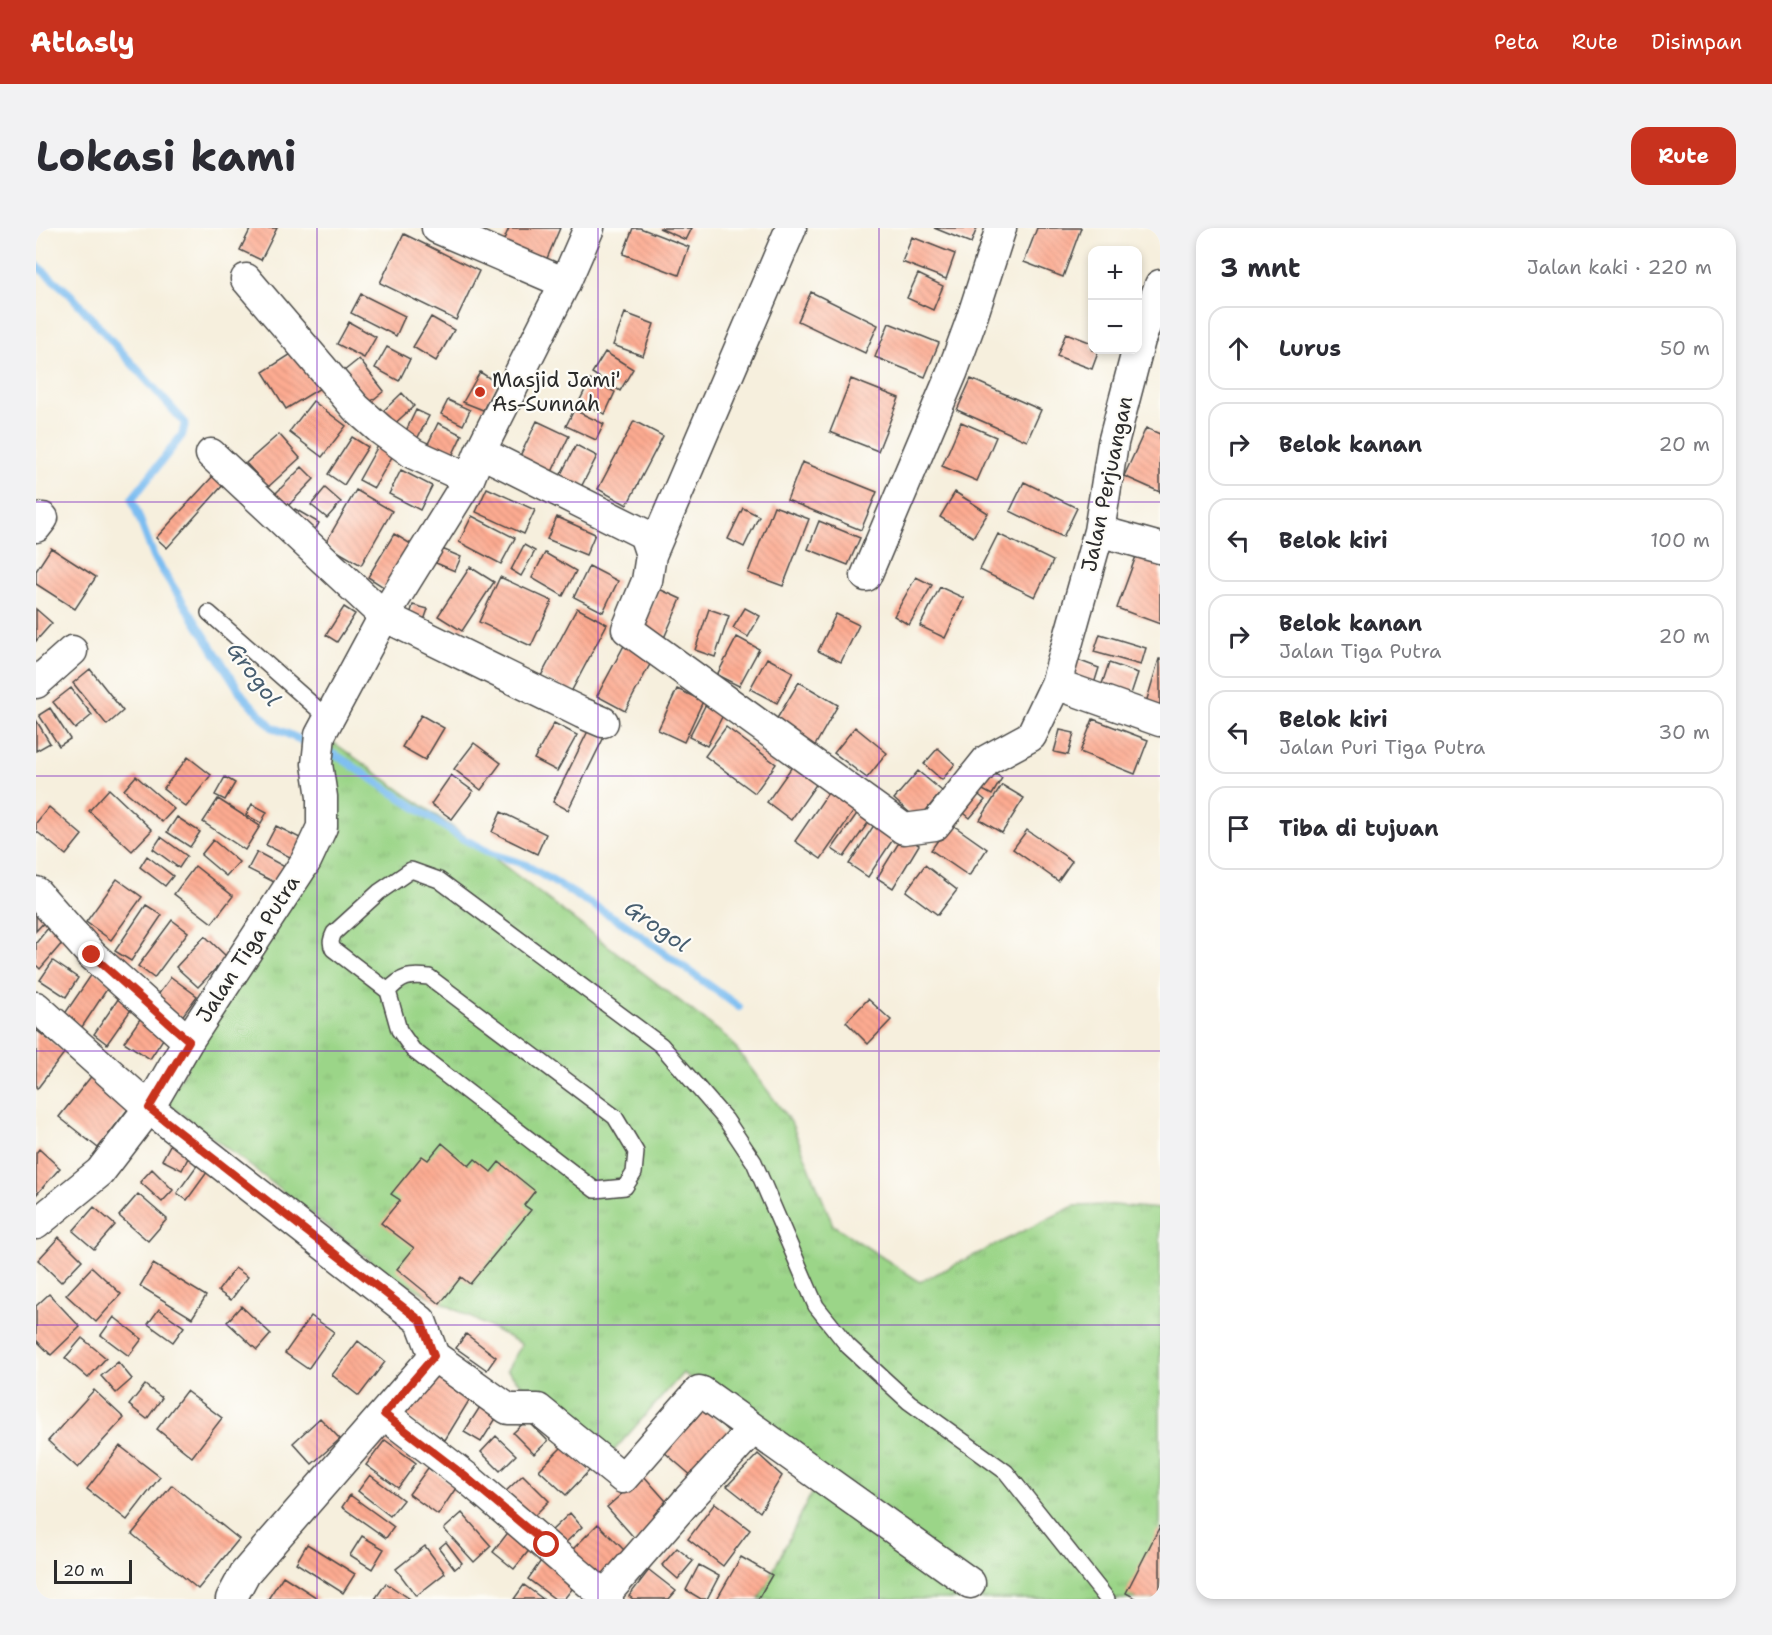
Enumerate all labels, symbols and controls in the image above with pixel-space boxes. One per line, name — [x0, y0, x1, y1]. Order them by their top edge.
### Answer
text: Atlasly — [30, 23, 135, 61]
text: Peta — [1494, 28, 1539, 56]
text: Rute — [1572, 28, 1618, 56]
text: Disimpan — [1651, 28, 1742, 56]
button: Rute — [1631, 127, 1736, 185]
text: Lokasi kami — [36, 128, 297, 184]
map controls — [1088, 246, 1142, 354]
button: + — [1088, 246, 1142, 300]
text: 3 mnt — [1220, 250, 1300, 285]
text: Jalan kaki · 220 m — [1527, 254, 1712, 280]
button: − — [1088, 300, 1142, 354]
icon: ahead — [1222, 332, 1255, 365]
text: Lurus — [1279, 334, 1341, 363]
text: 50 m — [1660, 335, 1710, 361]
place label: Masjid Jami' As-Sunnah — [492, 366, 621, 418]
marker: Masjid Jami' As-Sunnah — [473, 385, 487, 399]
street label: Jalan Perjuangan — [1075, 393, 1139, 574]
icon: right — [1222, 428, 1255, 461]
text: Belok kanan — [1279, 430, 1422, 459]
text: 20 m — [1659, 431, 1710, 457]
icon: left — [1222, 524, 1255, 557]
text: Belok kiri — [1279, 526, 1388, 555]
text: 100 m — [1650, 527, 1710, 553]
text: Belok kanan — [1279, 609, 1422, 638]
icon: right — [1222, 620, 1255, 653]
text: 20 m — [1659, 623, 1710, 649]
water label: Grogol — [220, 636, 288, 712]
text: Jalan Tiga Putra — [1279, 638, 1441, 664]
text: Belok kiri — [1279, 705, 1388, 734]
icon: left — [1222, 716, 1255, 749]
text: 30 m — [1658, 719, 1710, 745]
text: Jalan Puri Tiga Putra — [1279, 734, 1485, 760]
icon: arrive — [1222, 812, 1255, 845]
text: Tiba di tujuan — [1279, 814, 1439, 843]
street label: Jalan Tiga Putra — [190, 870, 306, 1028]
water label: Grogol — [619, 893, 695, 959]
route end — [78, 941, 104, 967]
route start — [533, 1531, 559, 1557]
scale bar — [54, 1557, 132, 1584]
text: 20 m — [63, 1560, 104, 1581]

